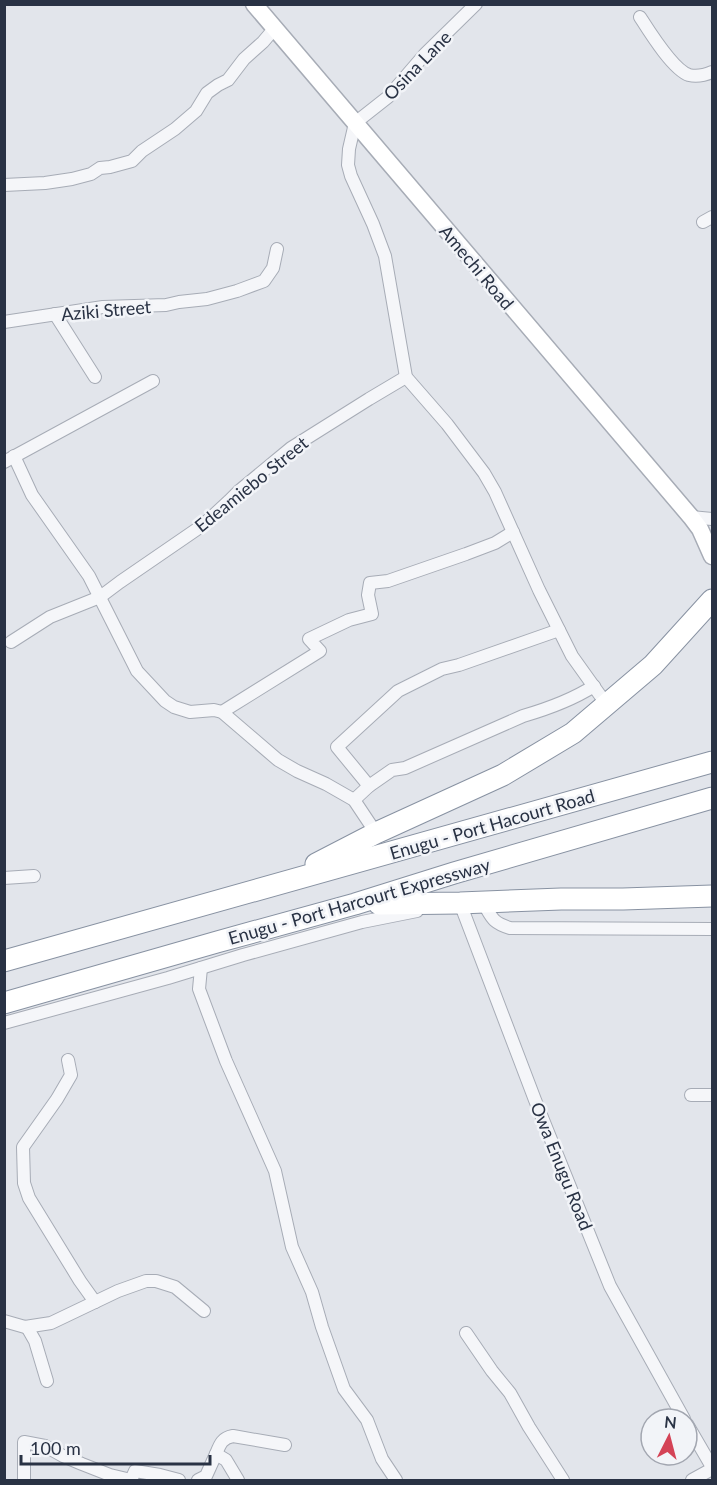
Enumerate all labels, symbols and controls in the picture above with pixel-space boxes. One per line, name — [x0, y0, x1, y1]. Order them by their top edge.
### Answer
street label: Osina Lane — [379, 26, 455, 104]
street label: Amechi Road — [435, 220, 519, 314]
street label: Aziki Street — [60, 295, 152, 325]
street label: Edeamiebo Street — [190, 431, 313, 536]
street label: Enugu - Port Hacourt Road — [387, 784, 597, 864]
street label: Enugu - Port Harcourt Expressway — [226, 853, 493, 949]
street label: Owa Enugu Road — [526, 1099, 598, 1233]
north arrow — [639, 1407, 699, 1467]
text: N — [663, 1411, 678, 1432]
scale bar — [21, 1428, 210, 1466]
text: 100 m — [30, 1437, 81, 1459]

